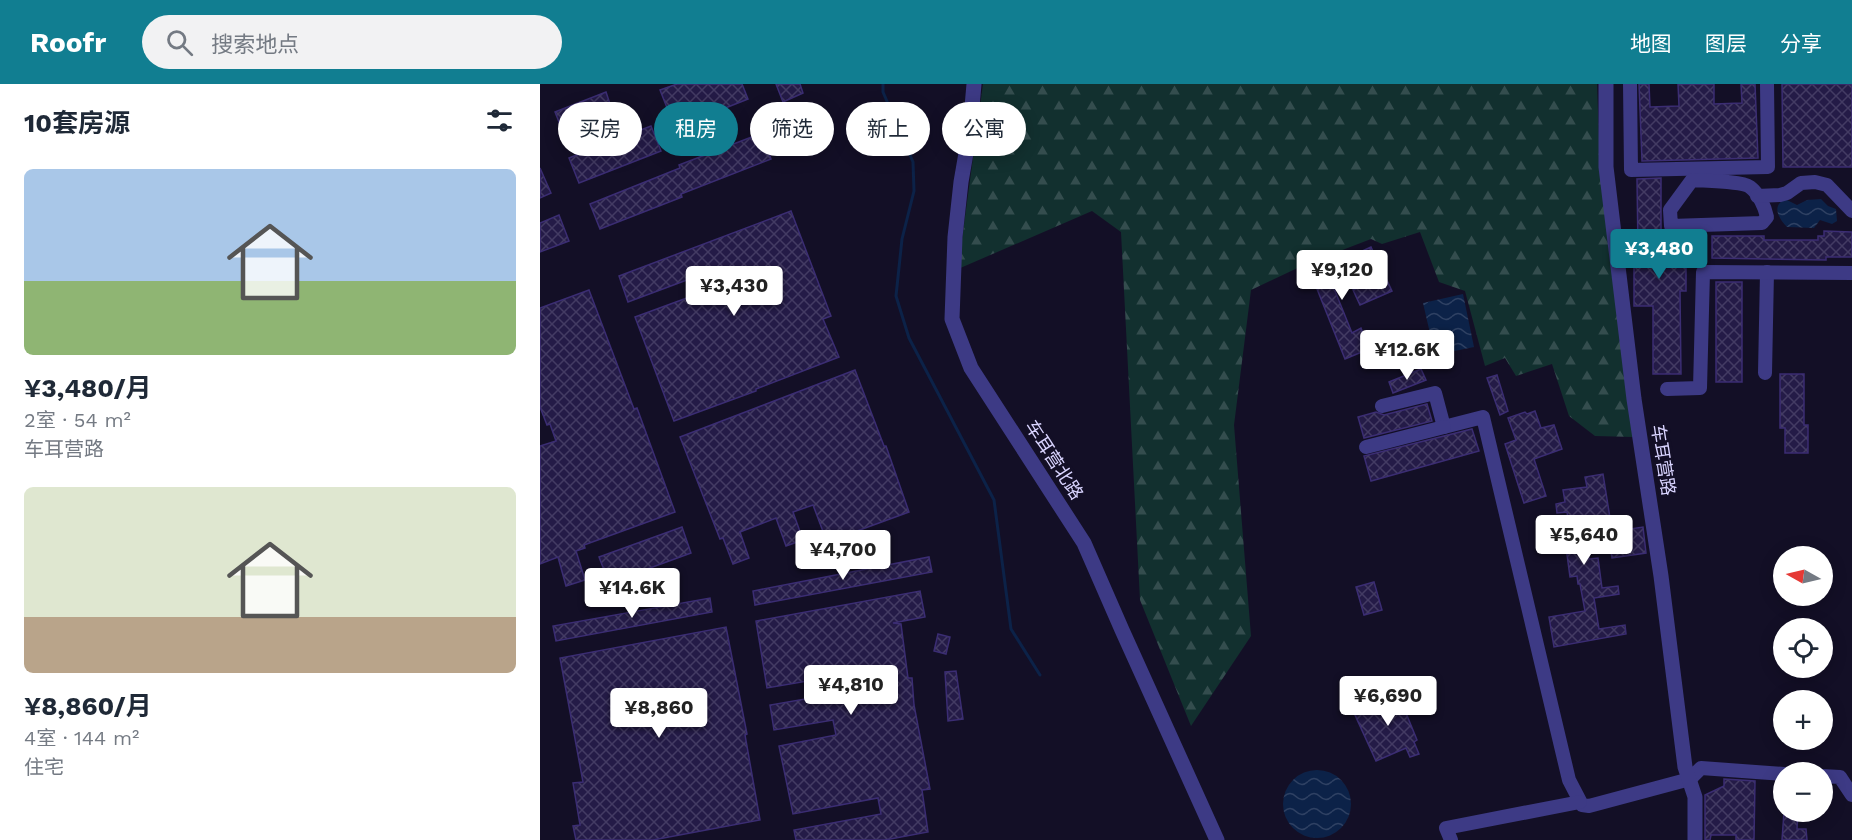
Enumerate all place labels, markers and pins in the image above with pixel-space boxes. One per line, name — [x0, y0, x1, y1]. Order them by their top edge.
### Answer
pin: ¥3,480 — [1610, 229, 1708, 280]
pin: ¥9,120 — [1293, 250, 1391, 301]
pin: ¥3,430 — [685, 266, 783, 317]
pin: ¥12.6K — [1358, 330, 1456, 381]
pin: ¥5,640 — [1535, 515, 1633, 566]
pin: ¥4,700 — [794, 530, 892, 581]
pin: ¥14.6K — [583, 568, 681, 619]
pin: ¥4,810 — [802, 665, 900, 716]
pin: ¥6,690 — [1339, 676, 1437, 727]
pin: ¥8,860 — [610, 688, 708, 739]

